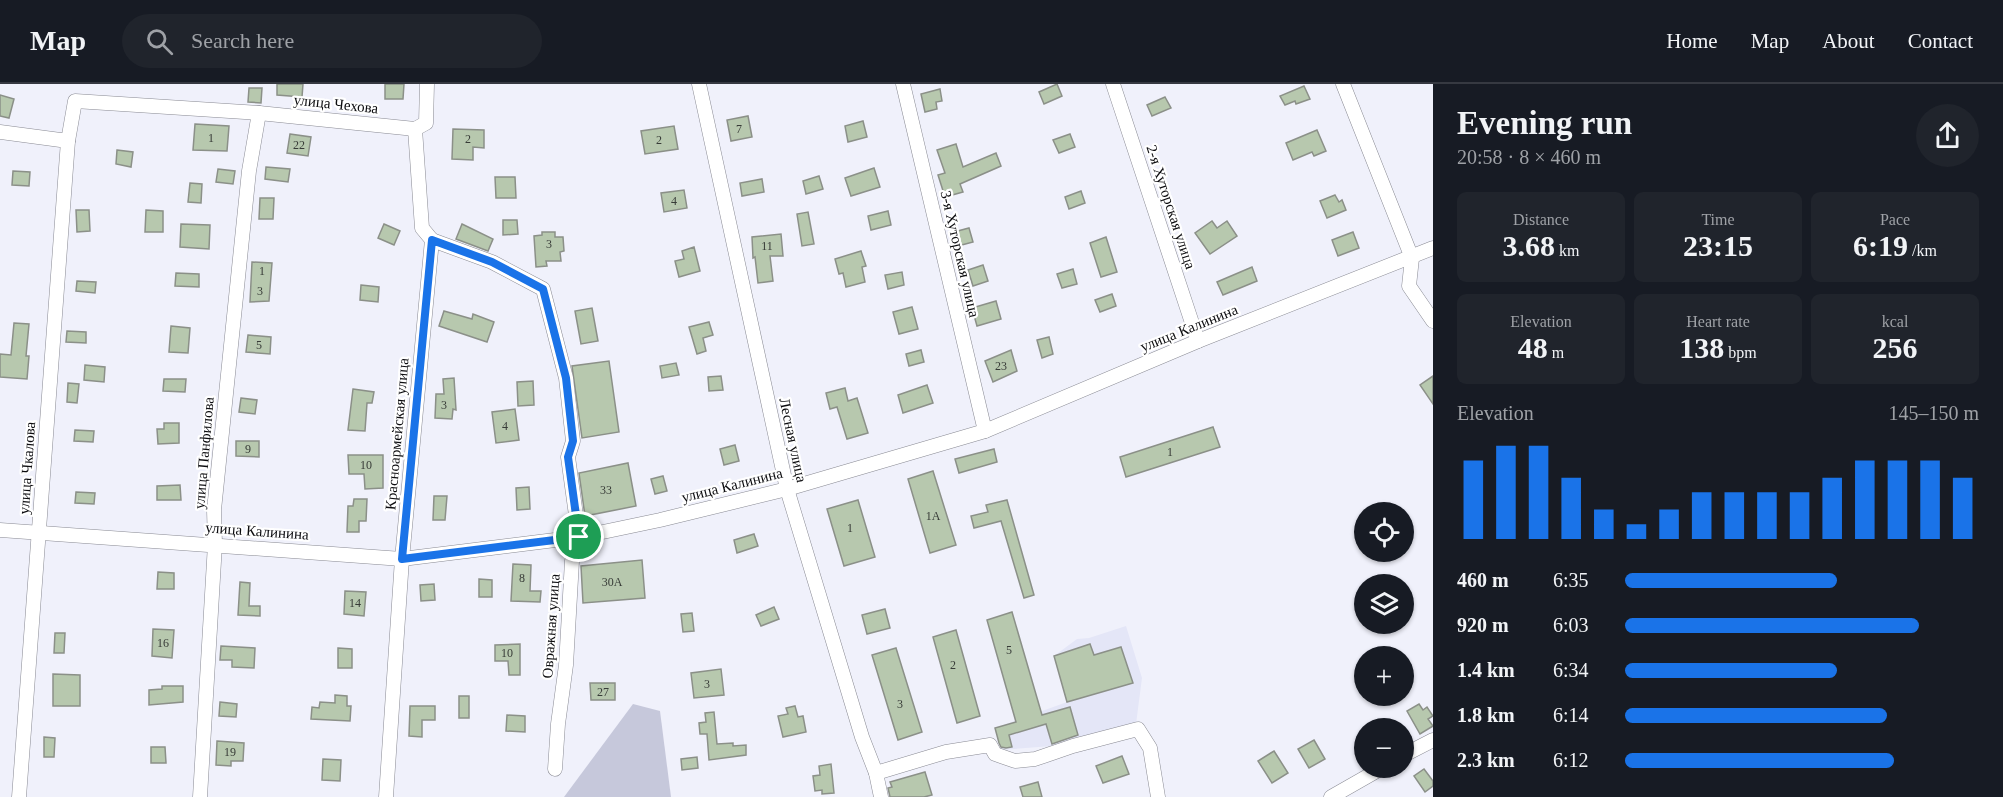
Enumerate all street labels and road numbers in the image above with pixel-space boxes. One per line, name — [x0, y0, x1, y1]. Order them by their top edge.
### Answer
street label: улица Чехова — [293, 92, 379, 116]
street label: 2-я Хуторская улица — [1143, 143, 1199, 271]
street label: 3-я Хуторская улица — [938, 189, 982, 319]
street label: улица Калинина — [1138, 301, 1240, 355]
street label: Красноармейская улица — [382, 357, 412, 511]
street label: улица Панфилова — [191, 396, 217, 510]
street label: Лесная улица — [776, 396, 810, 484]
street label: улица Чкалова — [16, 421, 38, 515]
street label: улица Калинина — [680, 465, 785, 505]
street label: улица Калинина — [205, 519, 310, 543]
street label: Овражная улица — [539, 573, 563, 679]

